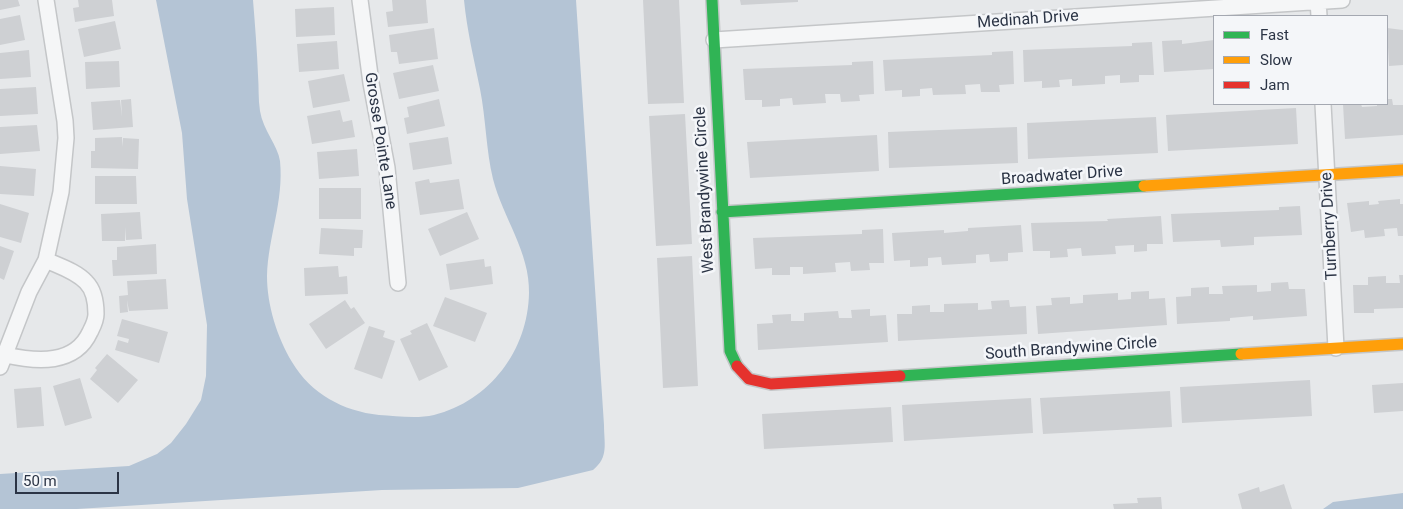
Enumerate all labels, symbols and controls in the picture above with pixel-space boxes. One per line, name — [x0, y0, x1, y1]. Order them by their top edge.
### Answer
street label: Medinah Drive — [977, 7, 1079, 33]
legend — [1213, 15, 1388, 105]
text: Fast — [1260, 26, 1289, 44]
text: Slow — [1260, 51, 1292, 69]
street label: Grosse Pointe Lane — [360, 71, 400, 211]
text: Jam — [1260, 76, 1290, 94]
street label: West Brandywine Circle — [691, 106, 719, 274]
street label: Broadwater Drive — [1001, 162, 1123, 190]
street label: Turnberry Drive — [1318, 172, 1342, 280]
street label: South Brandywine Circle — [984, 333, 1158, 365]
scale bar — [18, 462, 121, 494]
text: 50 m — [23, 472, 57, 490]

